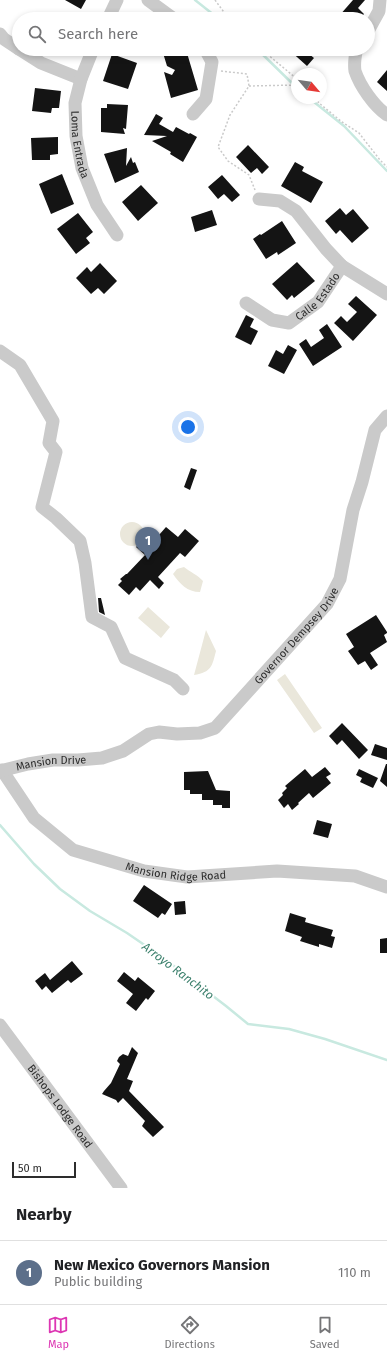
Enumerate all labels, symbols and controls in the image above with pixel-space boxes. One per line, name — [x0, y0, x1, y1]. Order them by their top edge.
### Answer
search box — [12, 12, 375, 56]
icon: search — [26, 23, 48, 45]
text: Search here — [58, 25, 138, 43]
north arrow — [291, 68, 327, 104]
street label: Loma Entrada — [69, 110, 92, 180]
street label: Calle Estado — [293, 270, 343, 323]
your location — [178, 417, 198, 437]
pin: 1 — [135, 527, 161, 560]
street label: Governor Dempsey Drive — [252, 585, 341, 687]
street label: Mansion Drive — [14, 753, 87, 773]
street label: Mansion Ridge Road — [124, 859, 226, 884]
water label: Arroyo Ranchito — [139, 939, 217, 1003]
street label: Bishops Lodge Road — [25, 1062, 95, 1150]
scale bar — [12, 1160, 76, 1179]
text: 50 m — [18, 1162, 42, 1175]
text: Nearby — [16, 1204, 71, 1225]
text: New Mexico Governors Mansion — [54, 1256, 270, 1274]
text: 1 — [26, 1265, 32, 1280]
text: 110 m — [338, 1265, 371, 1280]
text: Public building — [54, 1274, 142, 1289]
tab: Map — [47, 1314, 69, 1351]
tab: Directions — [164, 1314, 215, 1351]
tab: Saved — [310, 1314, 340, 1351]

